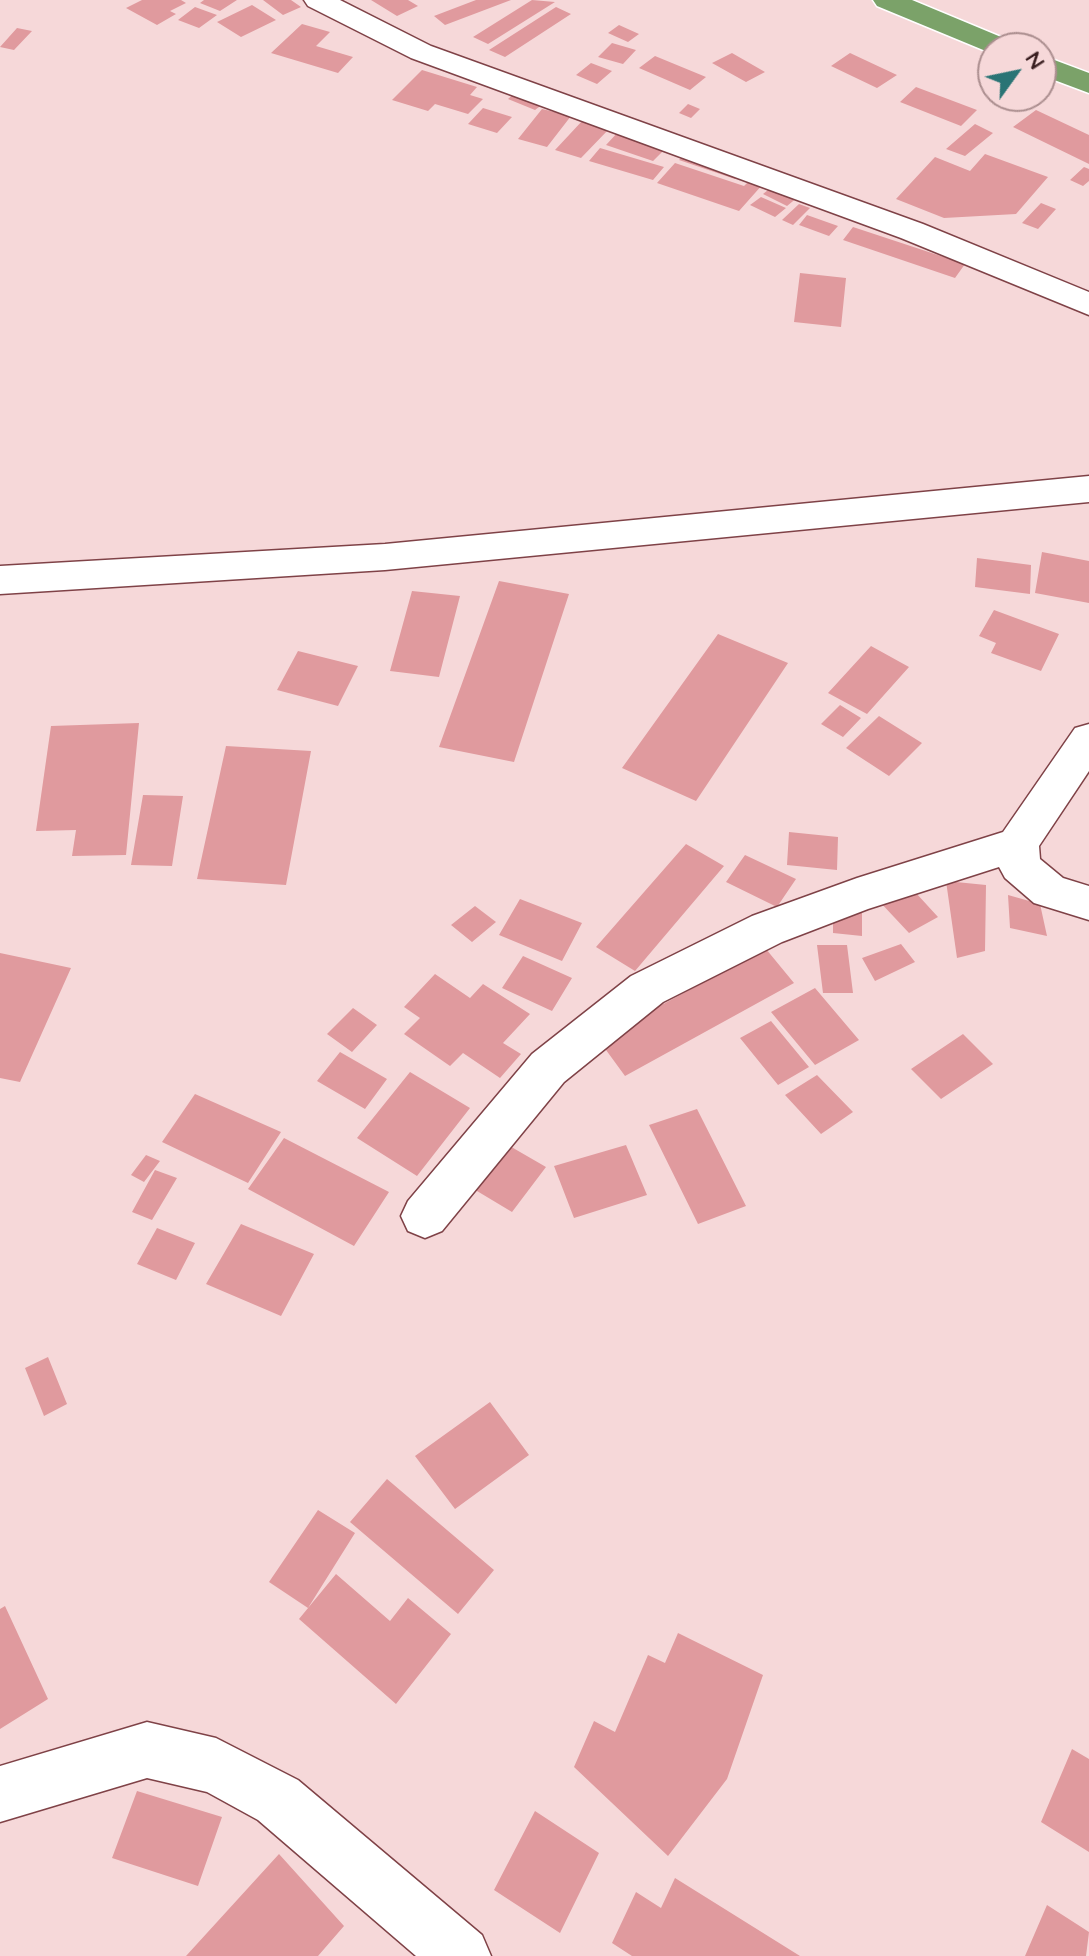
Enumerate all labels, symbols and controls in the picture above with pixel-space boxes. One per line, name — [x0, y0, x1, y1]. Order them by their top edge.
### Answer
north arrow — [977, 32, 1057, 112]
text: N — [1019, 46, 1052, 74]

